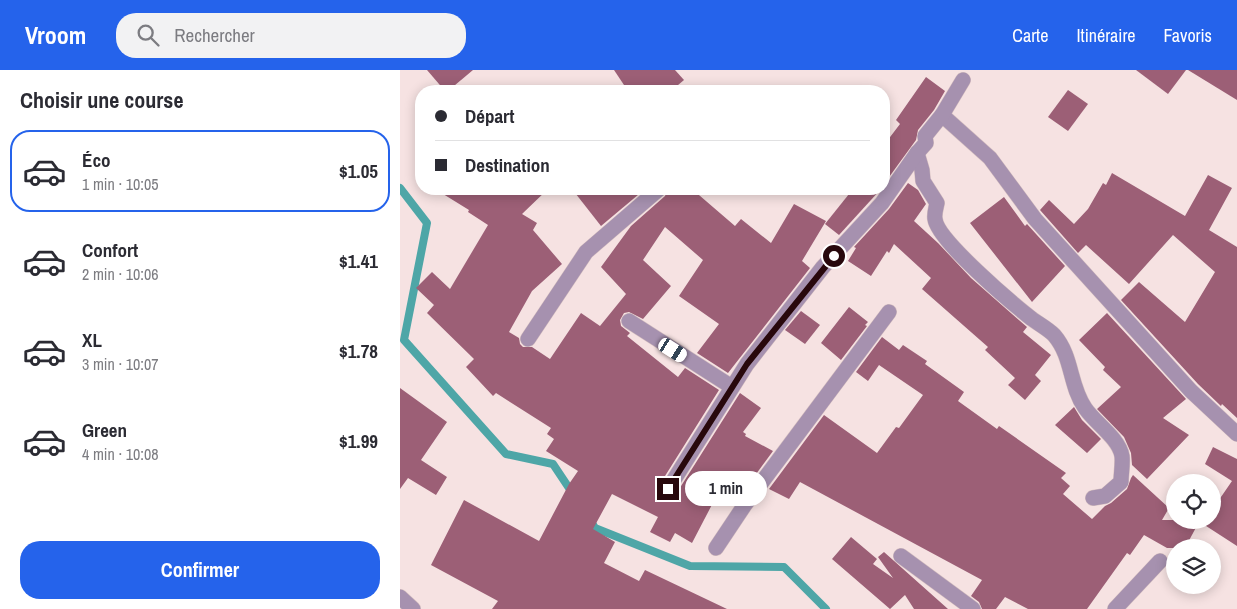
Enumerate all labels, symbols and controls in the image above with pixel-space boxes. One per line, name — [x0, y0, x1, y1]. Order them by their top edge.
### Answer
search box — [116, 13, 466, 58]
text: Vroom — [25, 19, 86, 51]
icon: search — [134, 21, 162, 49]
text: Rechercher — [174, 22, 255, 48]
text: Carte — [1012, 23, 1048, 48]
text: Itinéraire — [1076, 23, 1136, 48]
text: Favoris — [1164, 23, 1212, 48]
text: Choisir une course — [20, 85, 183, 115]
text: Départ — [465, 103, 514, 129]
text: Éco — [82, 147, 111, 173]
icon: car — [22, 149, 67, 194]
text: Destination — [465, 152, 550, 178]
text: $1.05 — [339, 158, 378, 184]
text: 1 min · 10:05 — [82, 173, 159, 195]
text: Confort — [82, 237, 138, 263]
icon: car — [22, 239, 67, 284]
route start — [823, 245, 845, 267]
text: $1.41 — [339, 248, 378, 274]
text: 2 min · 10:06 — [82, 263, 159, 285]
text: XL — [82, 327, 102, 353]
icon: car — [22, 329, 67, 374]
car — [656, 336, 689, 364]
text: $1.78 — [339, 338, 378, 364]
text: 3 min · 10:07 — [82, 353, 159, 375]
text: Green — [82, 417, 127, 443]
icon: car — [22, 419, 67, 464]
text: $1.99 — [339, 428, 378, 454]
text: 4 min · 10:08 — [82, 443, 159, 465]
callout: 1 min — [686, 472, 768, 506]
map controls — [1166, 474, 1221, 594]
button: locate — [1166, 474, 1221, 529]
text: 1 min — [709, 477, 743, 499]
route end — [657, 478, 679, 500]
button: layers — [1166, 539, 1221, 594]
button: Confirmer — [20, 541, 380, 599]

